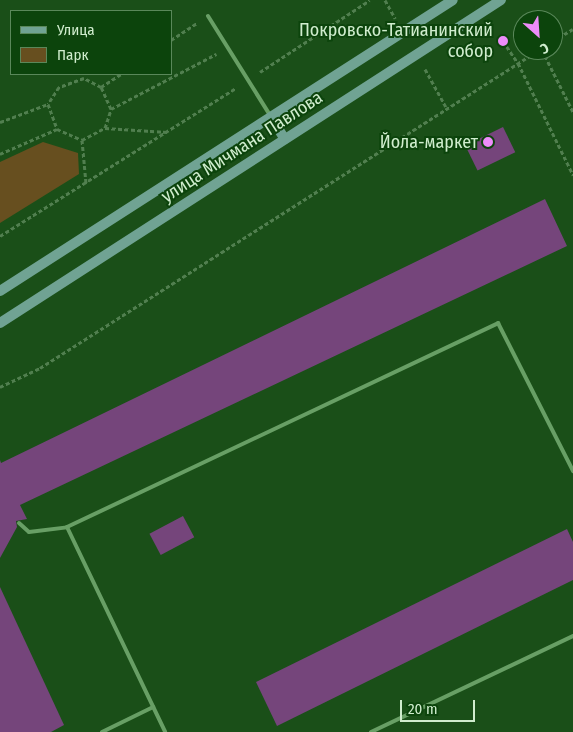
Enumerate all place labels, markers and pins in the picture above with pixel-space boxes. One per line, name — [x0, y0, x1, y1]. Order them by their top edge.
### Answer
place label: Покровско-Татианинский собор — [299, 20, 493, 62]
marker: Покровско-Татианинский собор — [497, 35, 509, 47]
place label: Йола-маркет — [380, 131, 478, 153]
marker: Йола-маркет — [482, 136, 494, 148]

